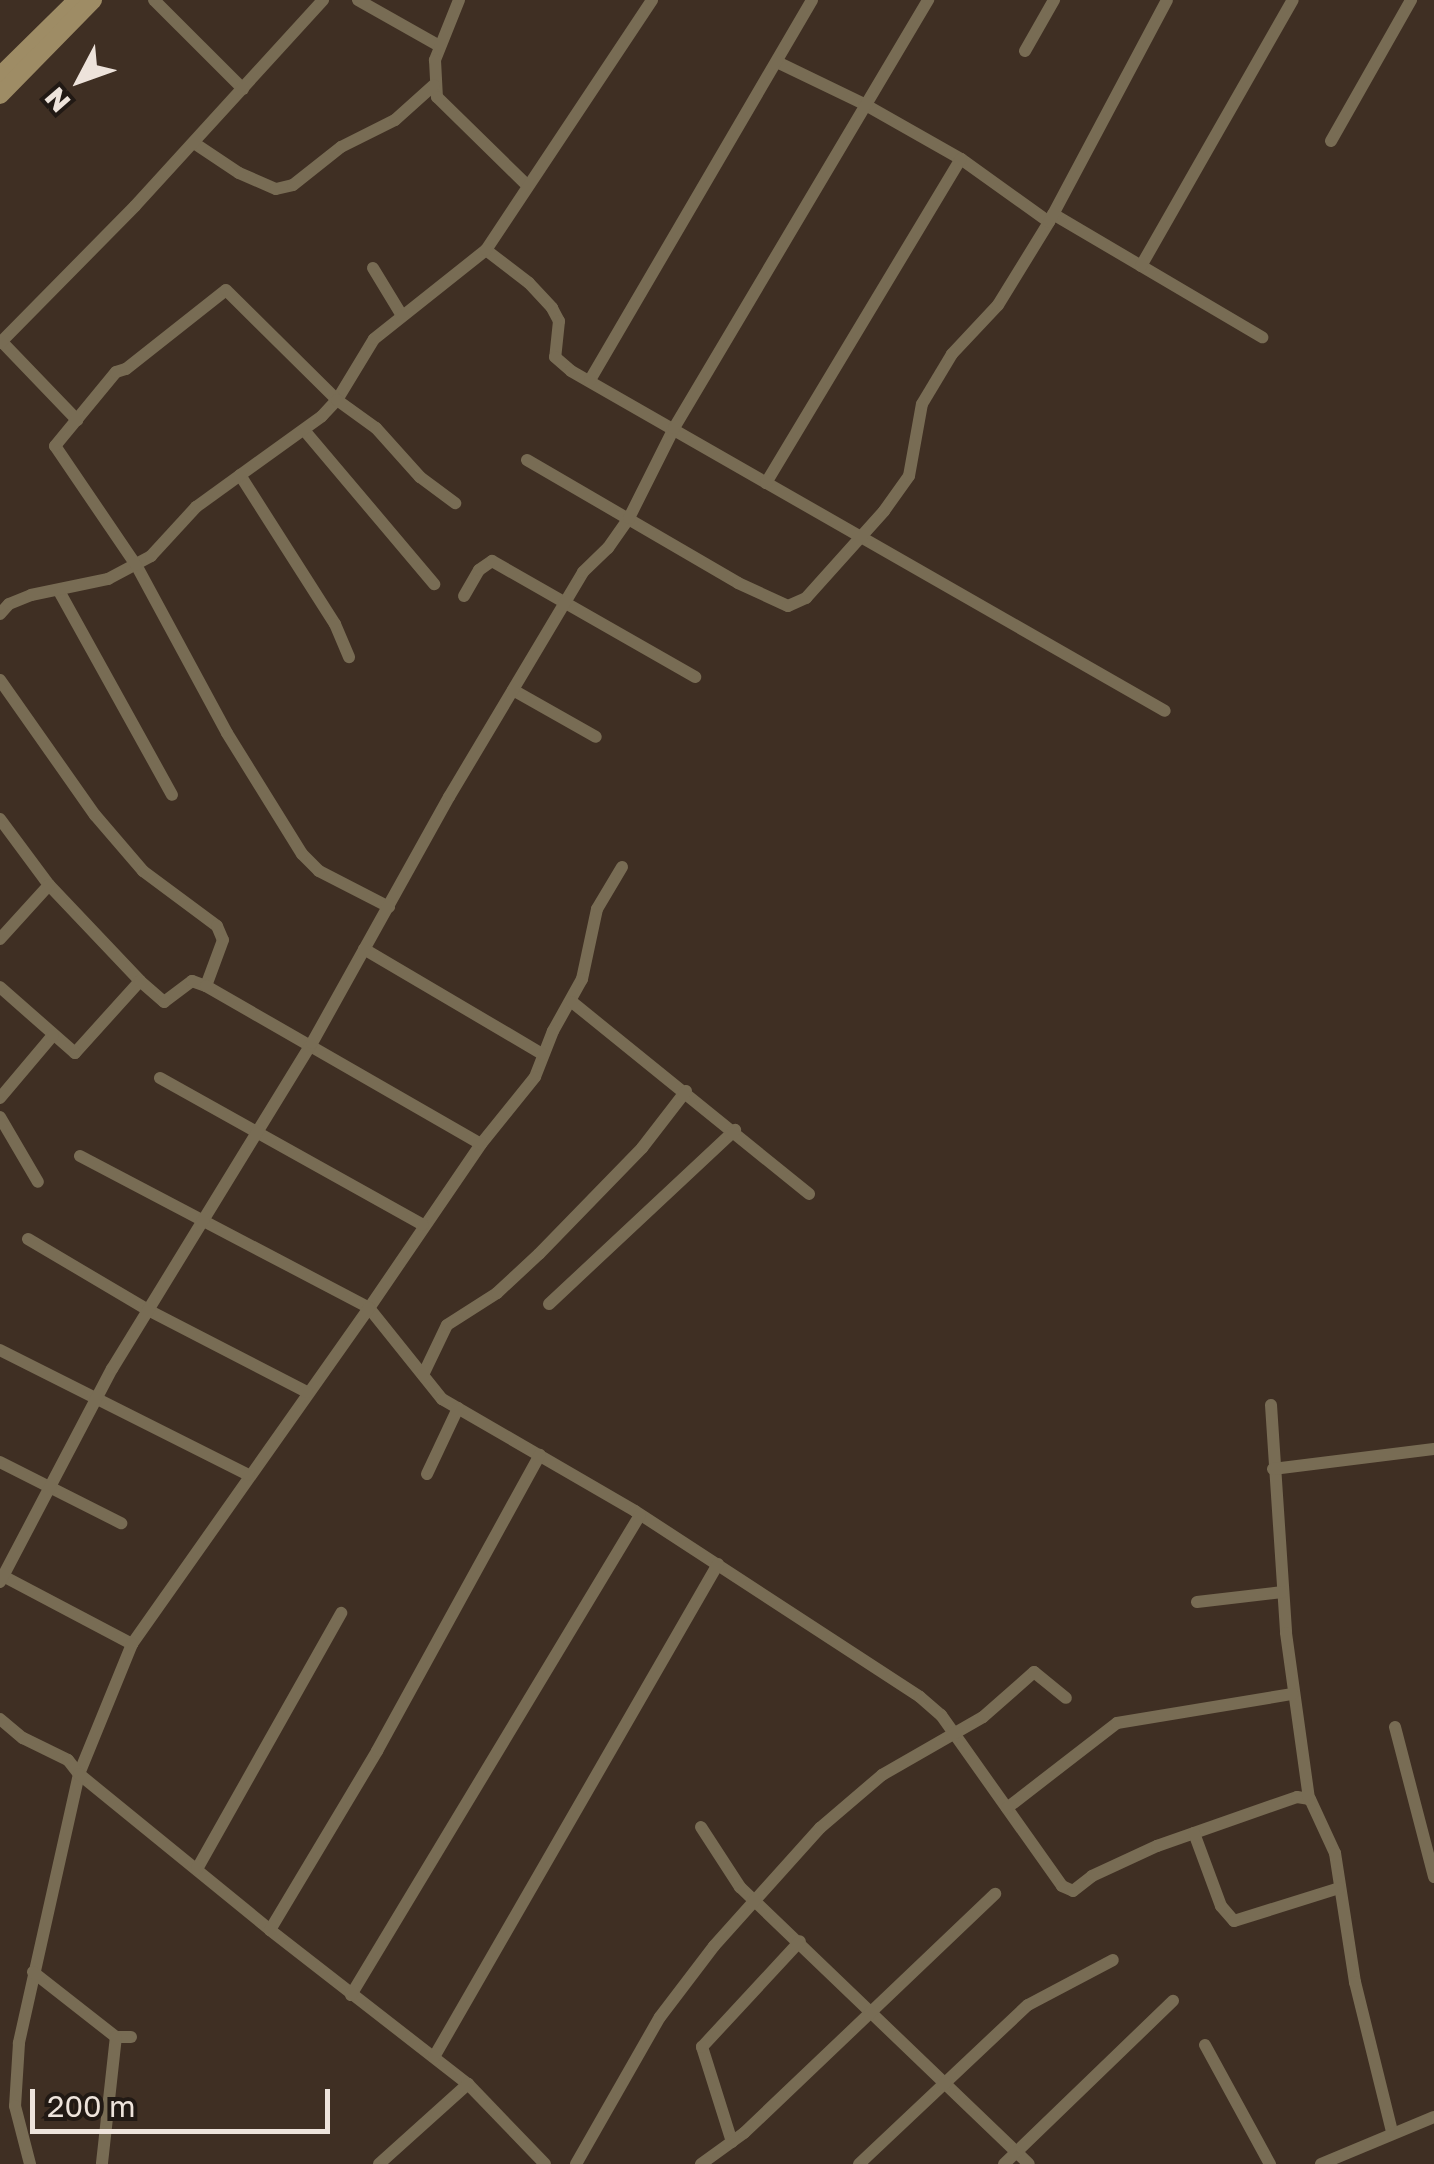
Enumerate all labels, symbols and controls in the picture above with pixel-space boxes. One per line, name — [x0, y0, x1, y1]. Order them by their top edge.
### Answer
north arrow — [30, 30, 130, 130]
text: N — [38, 81, 76, 119]
scale bar — [35, 2069, 335, 2131]
text: 200 m — [47, 2088, 136, 2124]

